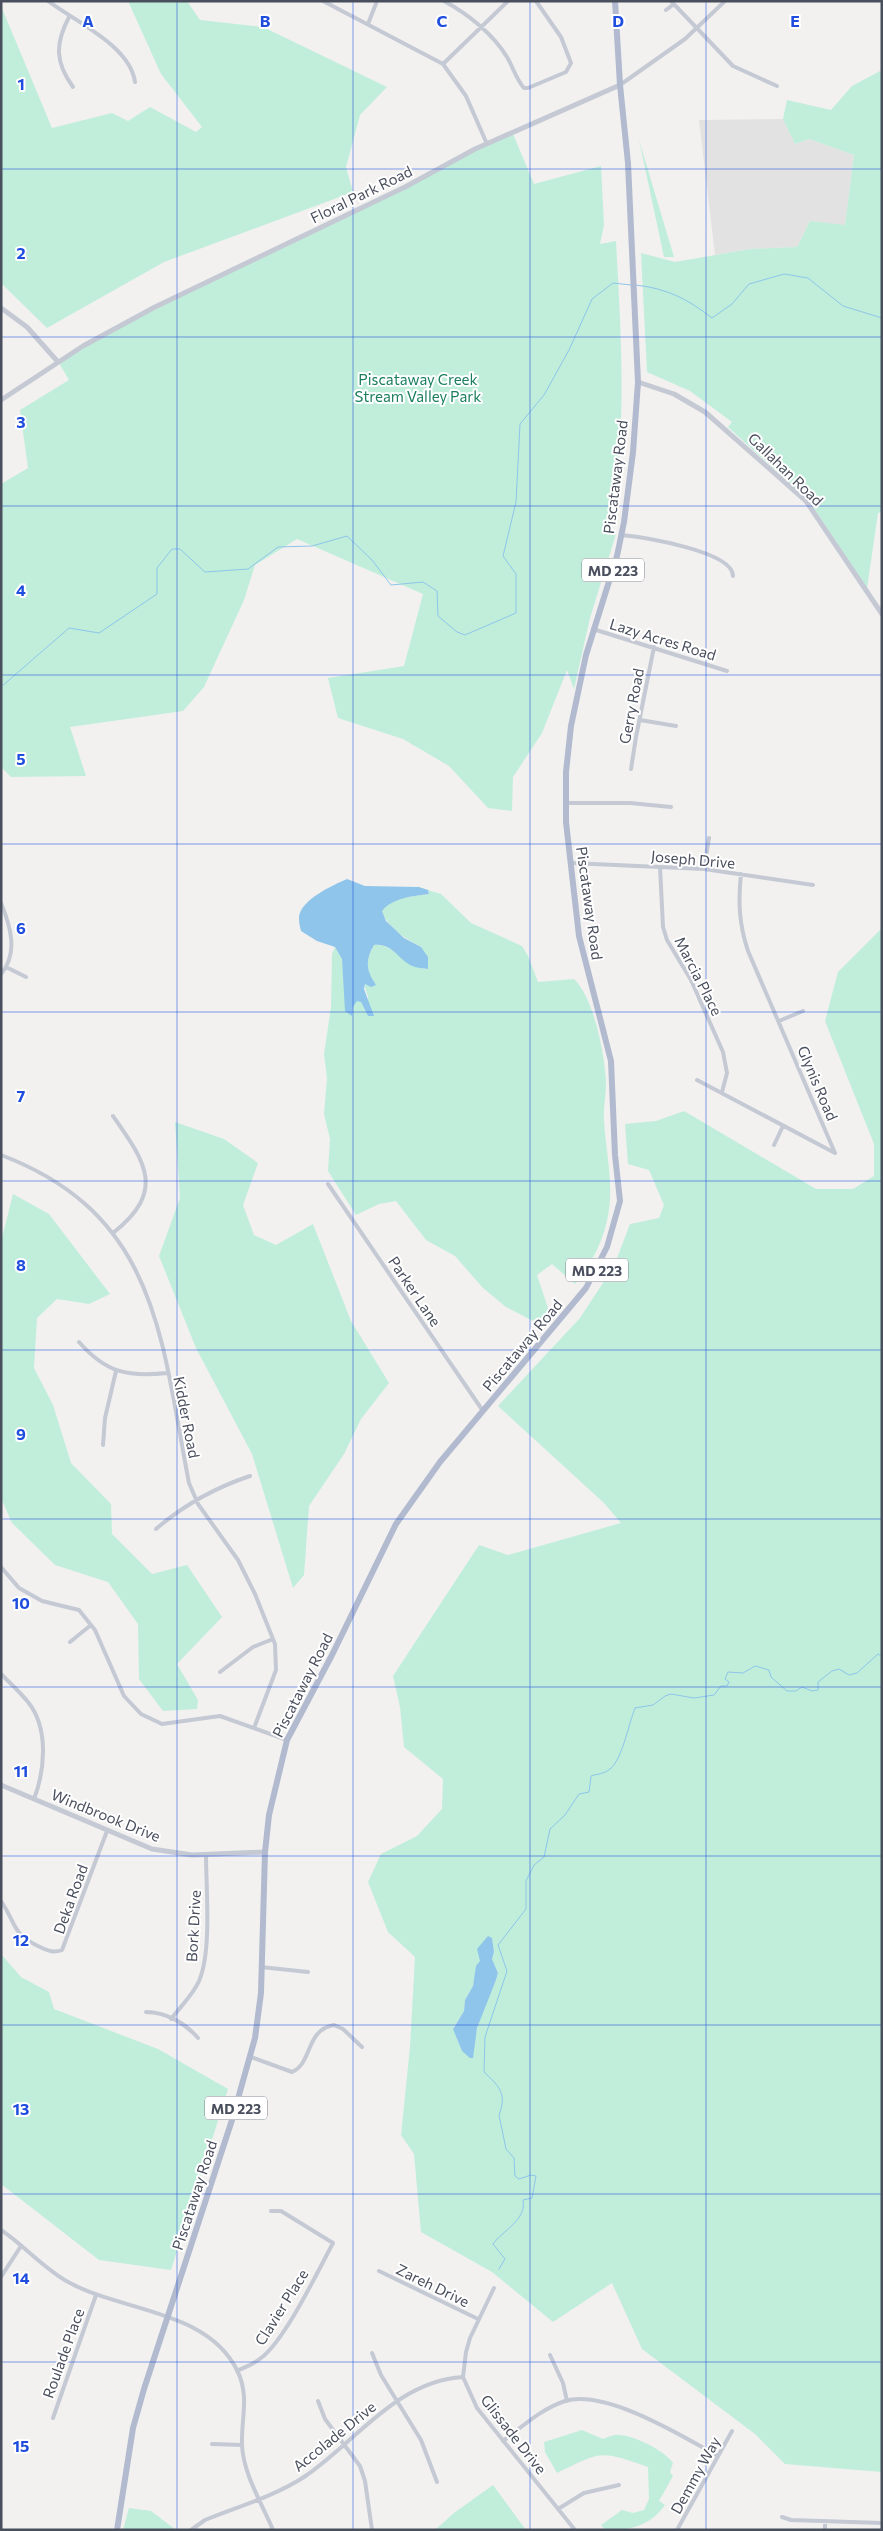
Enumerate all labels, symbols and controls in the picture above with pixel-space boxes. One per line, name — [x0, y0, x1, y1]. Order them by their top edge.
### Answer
text: A — [82, 11, 94, 30]
text: B — [260, 11, 271, 30]
text: C — [437, 11, 448, 30]
text: D — [612, 11, 624, 30]
text: E — [790, 11, 800, 30]
text: 1 — [17, 74, 25, 93]
street label: Floral Park Road — [307, 162, 415, 226]
text: 2 — [16, 243, 26, 262]
park label: Piscataway Creek Stream Valley Park — [355, 370, 481, 405]
text: 3 — [16, 412, 26, 431]
street label: Piscataway Road — [599, 419, 631, 535]
street label: Gallahan Road — [745, 429, 827, 509]
road number: MD 223 — [582, 558, 644, 582]
text: 4 — [16, 580, 26, 599]
street label: Lazy Acres Road — [608, 614, 718, 664]
street label: Gerry Road — [615, 667, 647, 745]
text: 5 — [16, 749, 26, 768]
street label: Piscataway Road — [573, 845, 607, 961]
street label: Joseph Drive — [650, 846, 736, 872]
text: 6 — [16, 918, 26, 937]
street label: Marcia Place — [671, 934, 727, 1019]
street label: Glynis Road — [794, 1043, 842, 1123]
text: 7 — [17, 1086, 26, 1105]
street label: Parker Lane — [385, 1252, 445, 1330]
text: 8 — [16, 1255, 26, 1274]
road number: MD 223 — [566, 1258, 628, 1282]
street label: Piscataway Road — [478, 1295, 566, 1395]
street label: Kidder Road — [170, 1375, 204, 1459]
text: 9 — [16, 1424, 26, 1443]
text: 10 — [12, 1593, 30, 1612]
street label: Piscataway Road — [268, 1630, 336, 1740]
text: 11 — [14, 1761, 28, 1780]
street label: Windbrook Drive — [49, 1785, 163, 1845]
street label: Deka Road — [49, 1862, 91, 1936]
street label: Bork Drive — [182, 1890, 204, 1962]
text: 12 — [13, 1930, 29, 1949]
road number: MD 223 — [205, 2096, 267, 2120]
text: 13 — [13, 2099, 29, 2118]
street label: Piscataway Road — [168, 2138, 220, 2252]
street label: Zareh Drive — [393, 2260, 473, 2310]
street label: Clavier Place — [250, 2265, 312, 2348]
text: 14 — [12, 2268, 30, 2287]
street label: Roulade Place — [38, 2305, 88, 2400]
street label: Glissade Drive — [477, 2391, 551, 2477]
street label: Accolade Drive — [289, 2397, 379, 2475]
street label: Demmy Way — [666, 2433, 724, 2517]
text: 15 — [13, 2436, 29, 2455]

